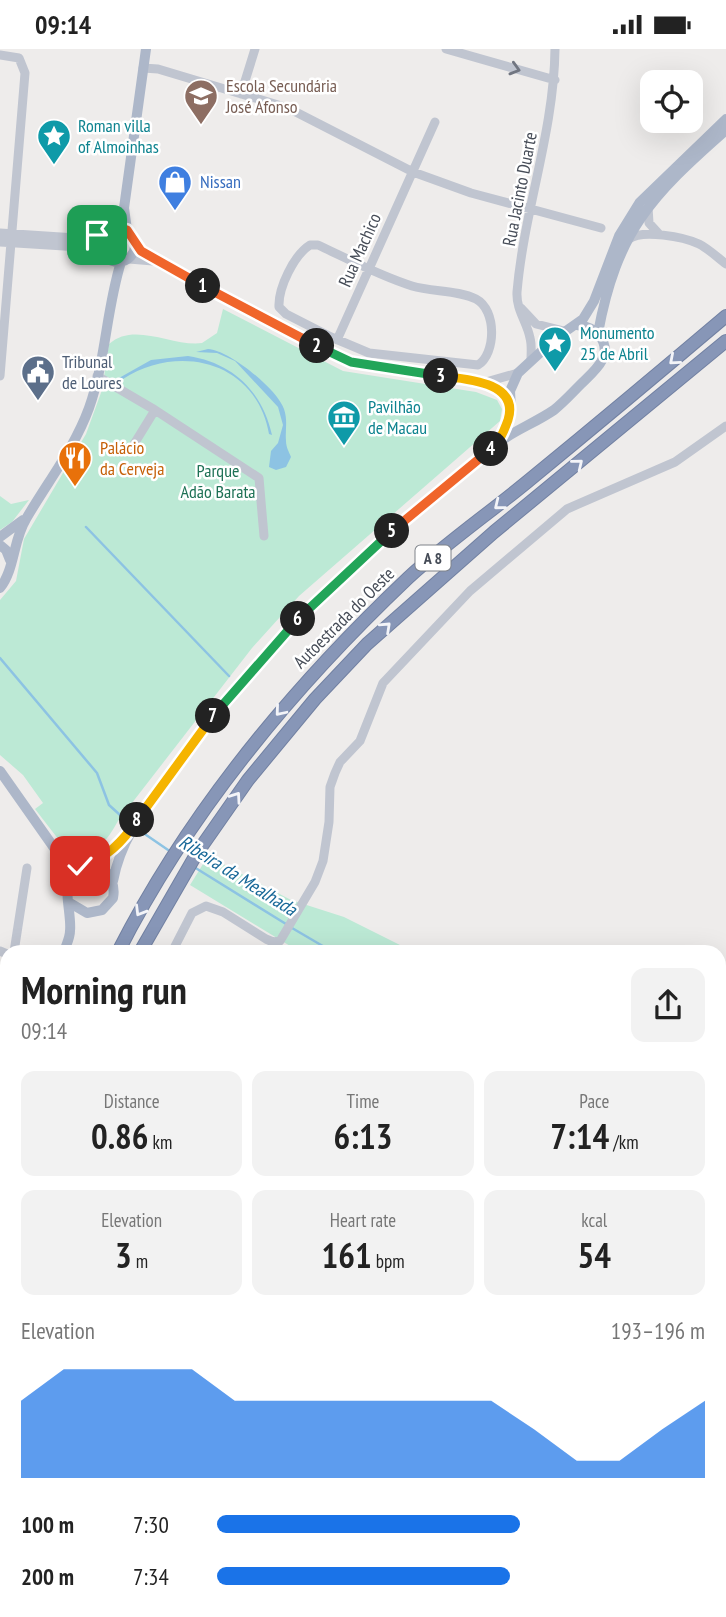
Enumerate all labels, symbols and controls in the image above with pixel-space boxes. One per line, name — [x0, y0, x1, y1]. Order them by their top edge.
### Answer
text: 09:14 — [35, 8, 91, 41]
one-way arrow — [509, 61, 521, 76]
map controls — [640, 70, 703, 133]
button: locate — [640, 70, 703, 133]
place label: Escola Secundária José Afonso — [225, 74, 337, 118]
school or university icon: Escola Secundária José Afonso — [182, 77, 220, 126]
place label: Roman villa of Almoinhas — [78, 114, 159, 158]
place icon: Roman villa of Almoinhas — [35, 117, 73, 166]
street label: Rua Jacinto Duarte — [497, 130, 542, 248]
shop icon: Nissan — [156, 163, 194, 212]
place label: Nissan — [200, 170, 241, 193]
pin — [67, 205, 127, 265]
street label: Rua Machico — [333, 209, 386, 290]
icon: arrive — [78, 216, 116, 254]
pin: 1 — [186, 268, 220, 303]
text: 1 — [198, 273, 207, 297]
place label: Monumento 25 de Abril — [580, 321, 655, 365]
place icon: Monumento 25 de Abril — [536, 324, 574, 373]
pin: 2 — [300, 329, 334, 363]
text: 2 — [312, 333, 321, 357]
place label: Tribunal de Loures — [62, 350, 122, 394]
one-way arrow — [669, 352, 682, 364]
public building icon: Tribunal de Loures — [19, 353, 57, 402]
pin: 3 — [424, 359, 458, 393]
text: 3 — [436, 363, 445, 387]
place label: Pavilhão de Macau — [368, 395, 427, 439]
museum icon: Pavilhão de Macau — [325, 398, 363, 447]
pin: 4 — [474, 431, 508, 467]
place label: Palácio da Cerveja — [100, 436, 164, 480]
text: 4 — [486, 436, 495, 460]
restaurant icon: Palácio da Cerveja — [56, 439, 94, 488]
park label: Parque Adão Barata — [180, 459, 256, 503]
one-way arrow — [570, 460, 583, 472]
one-way arrow — [494, 497, 507, 509]
pin: 5 — [374, 513, 410, 549]
text: 5 — [387, 518, 396, 542]
road number: A 8 — [416, 545, 450, 571]
street label: Autoestrada do Oeste — [288, 562, 399, 673]
pin: 6 — [280, 601, 316, 637]
text: 6 — [293, 606, 302, 630]
one-way arrow — [378, 622, 391, 635]
pin: 7 — [196, 699, 230, 733]
text: 7 — [208, 703, 217, 727]
one-way arrow — [276, 704, 289, 716]
one-way arrow — [228, 792, 240, 805]
pin: 8 — [120, 803, 154, 837]
text: 8 — [132, 807, 141, 831]
water label: Ribeira da Mealhada — [175, 829, 302, 921]
pin — [50, 836, 110, 896]
icon: check — [61, 847, 99, 885]
one-way arrow — [135, 904, 148, 917]
text: Morning run — [21, 965, 187, 1014]
button: share — [631, 968, 705, 1042]
text: 09:14 — [21, 1016, 67, 1045]
text: Distance — [104, 1089, 160, 1113]
text: Time — [347, 1089, 379, 1113]
text: Pace — [579, 1089, 609, 1113]
text: 0.86 — [91, 1113, 149, 1159]
text: 6:13 — [334, 1113, 392, 1159]
text: 7:14 — [550, 1113, 609, 1159]
text: km — [149, 1130, 172, 1154]
text: /km — [609, 1130, 639, 1154]
text: Elevation — [101, 1208, 162, 1232]
text: Heart rate — [330, 1208, 396, 1232]
text: kcal — [581, 1208, 607, 1232]
text: 3 — [115, 1232, 132, 1278]
text: 161 — [321, 1232, 372, 1278]
text: 54 — [578, 1232, 611, 1278]
text: m — [132, 1249, 148, 1273]
text: bpm — [372, 1249, 405, 1273]
text: Elevation — [21, 1316, 95, 1345]
text: 193–196 m — [611, 1316, 705, 1345]
text: 100 m — [21, 1510, 74, 1539]
text: 7:30 — [133, 1510, 169, 1539]
text: 200 m — [21, 1562, 74, 1591]
text: 7:34 — [133, 1562, 169, 1591]

